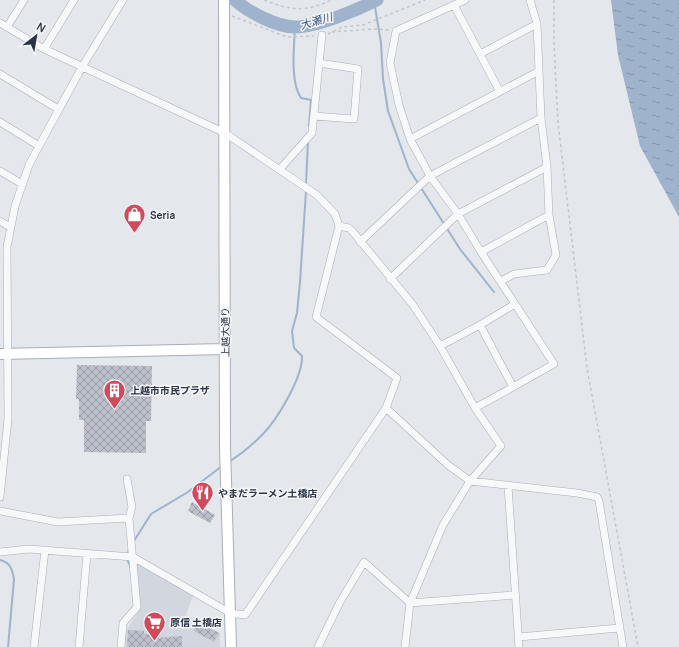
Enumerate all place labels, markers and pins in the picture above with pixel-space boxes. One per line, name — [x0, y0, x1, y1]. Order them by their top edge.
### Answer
shop icon: Seria — [122, 202, 148, 235]
place label: Seria — [150, 208, 175, 222]
building icon: 上越市市民プラザ — [102, 377, 128, 410]
place label: 上越市市民プラザ — [130, 383, 210, 397]
restaurant icon: やまだラーメン土橋店 — [189, 480, 215, 513]
place label: やまだラーメン土橋店 — [218, 486, 318, 500]
supermarket icon: 原信 土橋店 — [141, 609, 167, 642]
place label: 原信 土橋店 — [170, 615, 222, 629]

